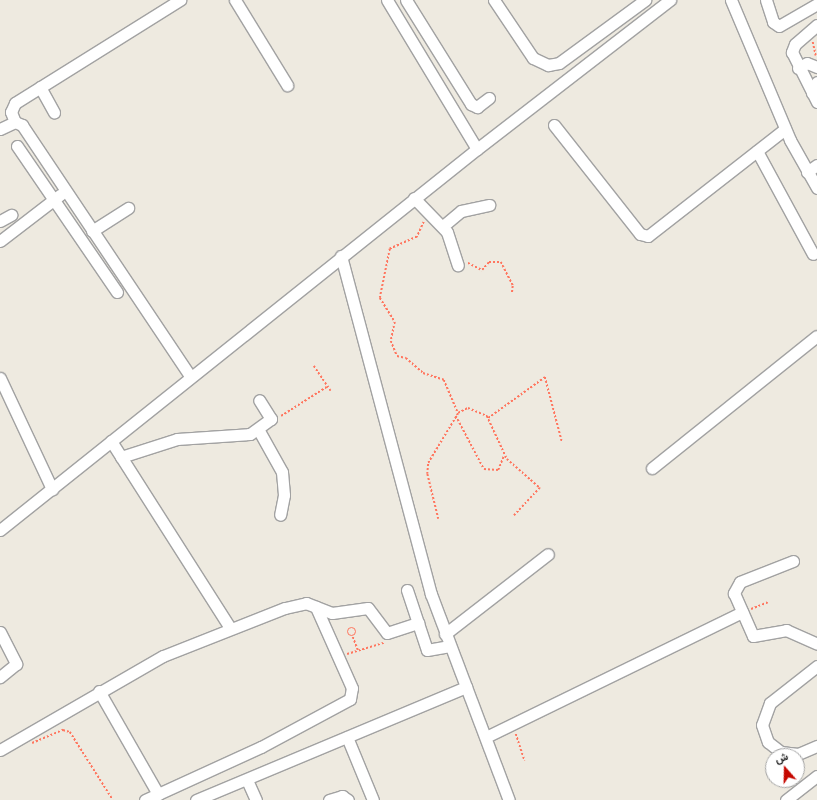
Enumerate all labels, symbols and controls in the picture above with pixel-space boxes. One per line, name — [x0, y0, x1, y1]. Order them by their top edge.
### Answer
north arrow — [765, 748, 805, 788]
text: ش — [773, 749, 790, 767]

